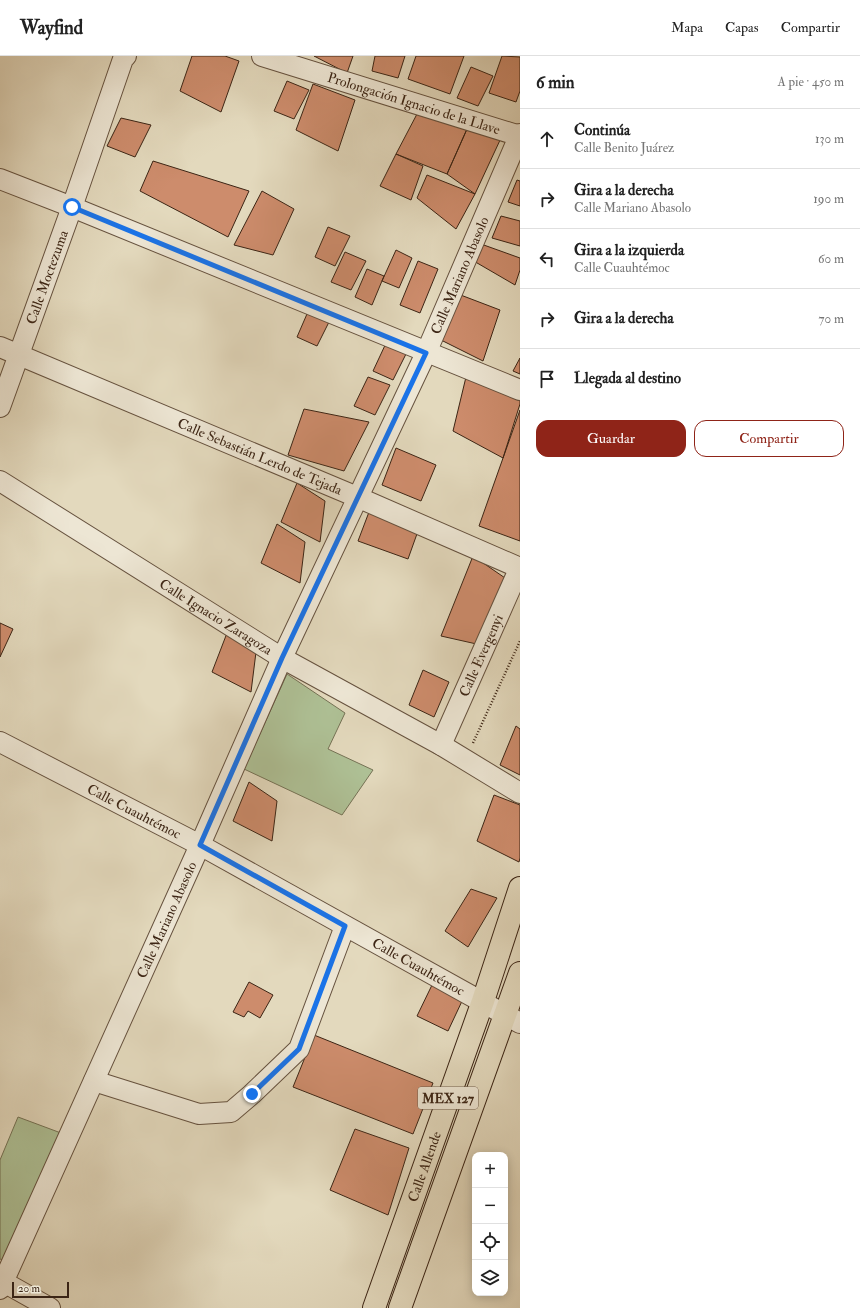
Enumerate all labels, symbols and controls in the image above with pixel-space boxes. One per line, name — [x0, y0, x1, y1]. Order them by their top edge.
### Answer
text: Wayfind — [20, 16, 83, 40]
text: Mapa — [671, 19, 703, 36]
text: Capas — [725, 19, 759, 36]
text: Compartir — [781, 19, 840, 36]
street label: Prolongación Ignacio de la Llave — [325, 69, 502, 138]
text: 6 min — [536, 72, 575, 93]
text: A pie · 450 m — [778, 74, 844, 90]
text: Continúa — [574, 121, 630, 140]
icon: ahead — [536, 128, 558, 150]
text: 130 m — [815, 131, 844, 147]
text: Calle Benito Juárez — [574, 140, 674, 156]
text: Gira a la derecha — [574, 181, 674, 200]
icon: right — [536, 188, 558, 210]
text: 190 m — [813, 191, 844, 207]
route start — [63, 198, 81, 216]
text: Calle Mariano Abasolo — [574, 200, 691, 216]
street label: Calle Mariano Abasolo — [427, 214, 493, 337]
street label: Calle Moctezuma — [23, 228, 72, 327]
text: Gira a la izquierda — [574, 241, 684, 260]
icon: left — [536, 248, 558, 270]
text: 60 m — [818, 251, 844, 267]
text: Calle Cuauhtémoc — [574, 260, 670, 276]
icon: right — [536, 308, 558, 330]
text: Gira a la derecha — [574, 309, 674, 328]
text: 70 m — [819, 311, 844, 327]
icon: arrive — [536, 368, 558, 390]
text: Llegada al destino — [574, 369, 681, 388]
street label: Calle Sebastián Lerdo de Tejada — [175, 415, 345, 499]
button: Guardar — [536, 420, 686, 457]
button: Compartir — [694, 420, 844, 457]
street label: Calle Ignacio Zaragoza — [156, 575, 275, 659]
street label: Calle Evergenyi — [456, 612, 507, 699]
street label: Calle Cuauhtémoc — [84, 780, 184, 843]
street label: Calle Mariano Abasolo — [133, 859, 201, 981]
street label: Calle Cuauhtémoc — [369, 934, 468, 1000]
route end — [243, 1085, 261, 1103]
road number: MEX 127 — [418, 1087, 478, 1109]
street label: Calle Allende — [404, 1129, 445, 1204]
map controls — [472, 1152, 508, 1296]
button: + — [472, 1152, 508, 1188]
button: − — [472, 1188, 508, 1224]
button: locate — [472, 1224, 508, 1260]
button: layers — [472, 1260, 508, 1296]
scale bar — [12, 1280, 69, 1299]
text: 20 m — [18, 1282, 40, 1295]

